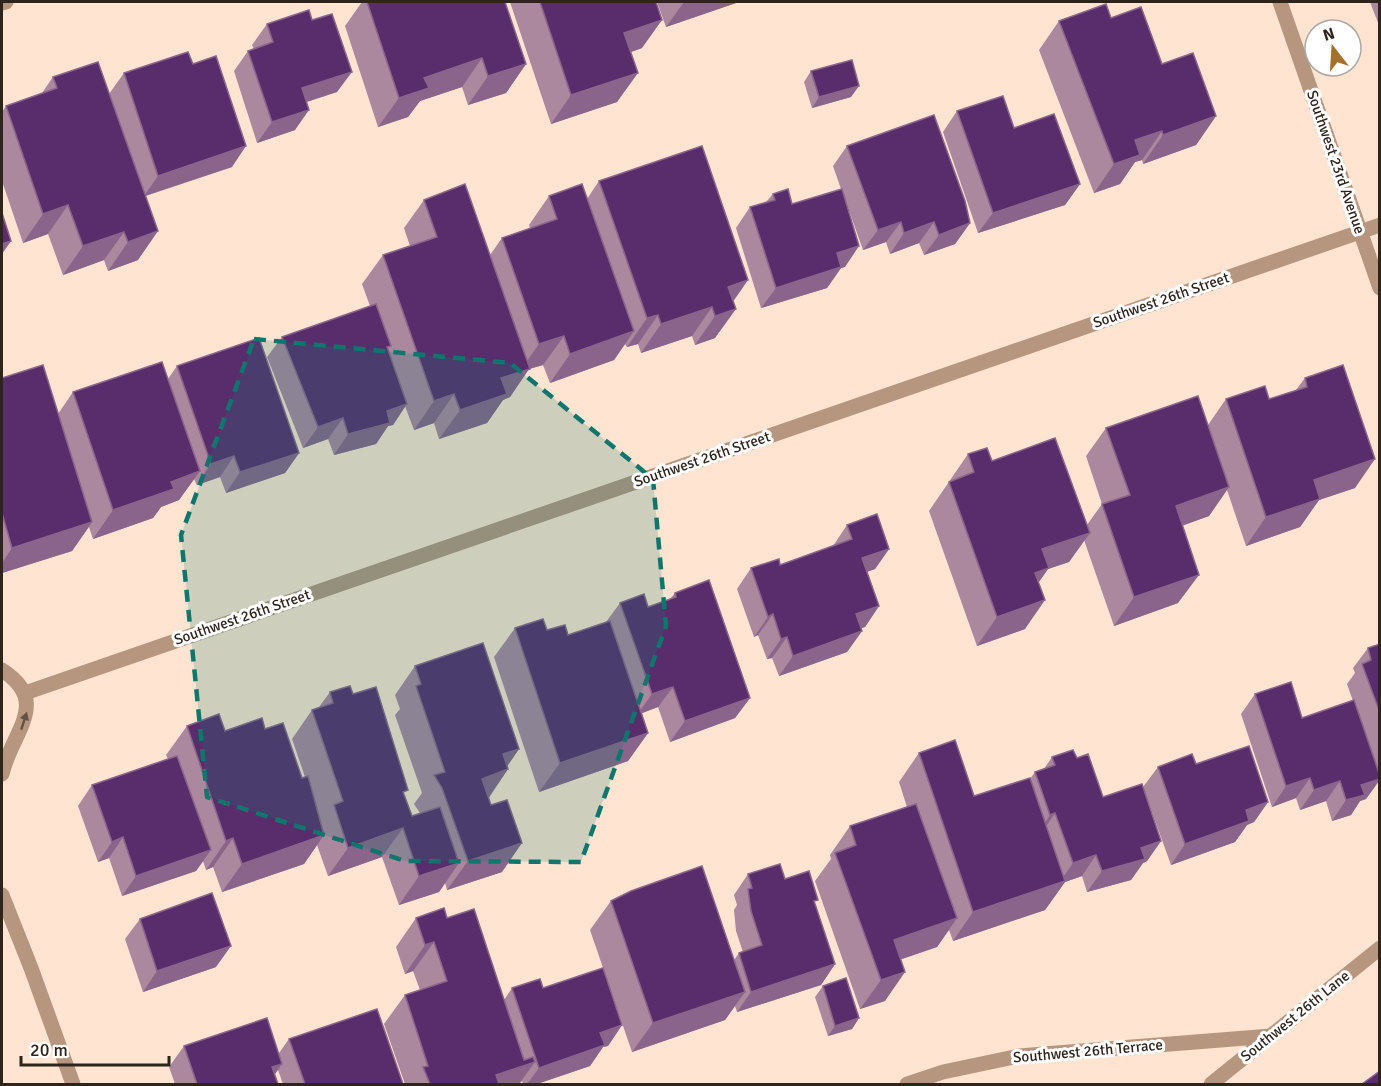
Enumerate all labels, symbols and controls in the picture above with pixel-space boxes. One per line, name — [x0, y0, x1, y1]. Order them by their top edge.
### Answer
north arrow — [1303, 18, 1363, 78]
text: N — [1321, 23, 1337, 46]
street label: Southwest 23rd Avenue — [1303, 88, 1369, 236]
street label: Southwest 26th Street — [1091, 268, 1231, 332]
street label: Southwest 26th Street — [632, 427, 772, 491]
street label: Southwest 26th Street — [172, 585, 312, 649]
one-way arrow — [19, 711, 29, 729]
street label: Southwest 26th Lane — [1237, 967, 1353, 1065]
scale bar — [21, 1029, 170, 1067]
street label: Southwest 26th Terrace — [1012, 1035, 1164, 1067]
text: 20 m — [30, 1039, 68, 1061]

